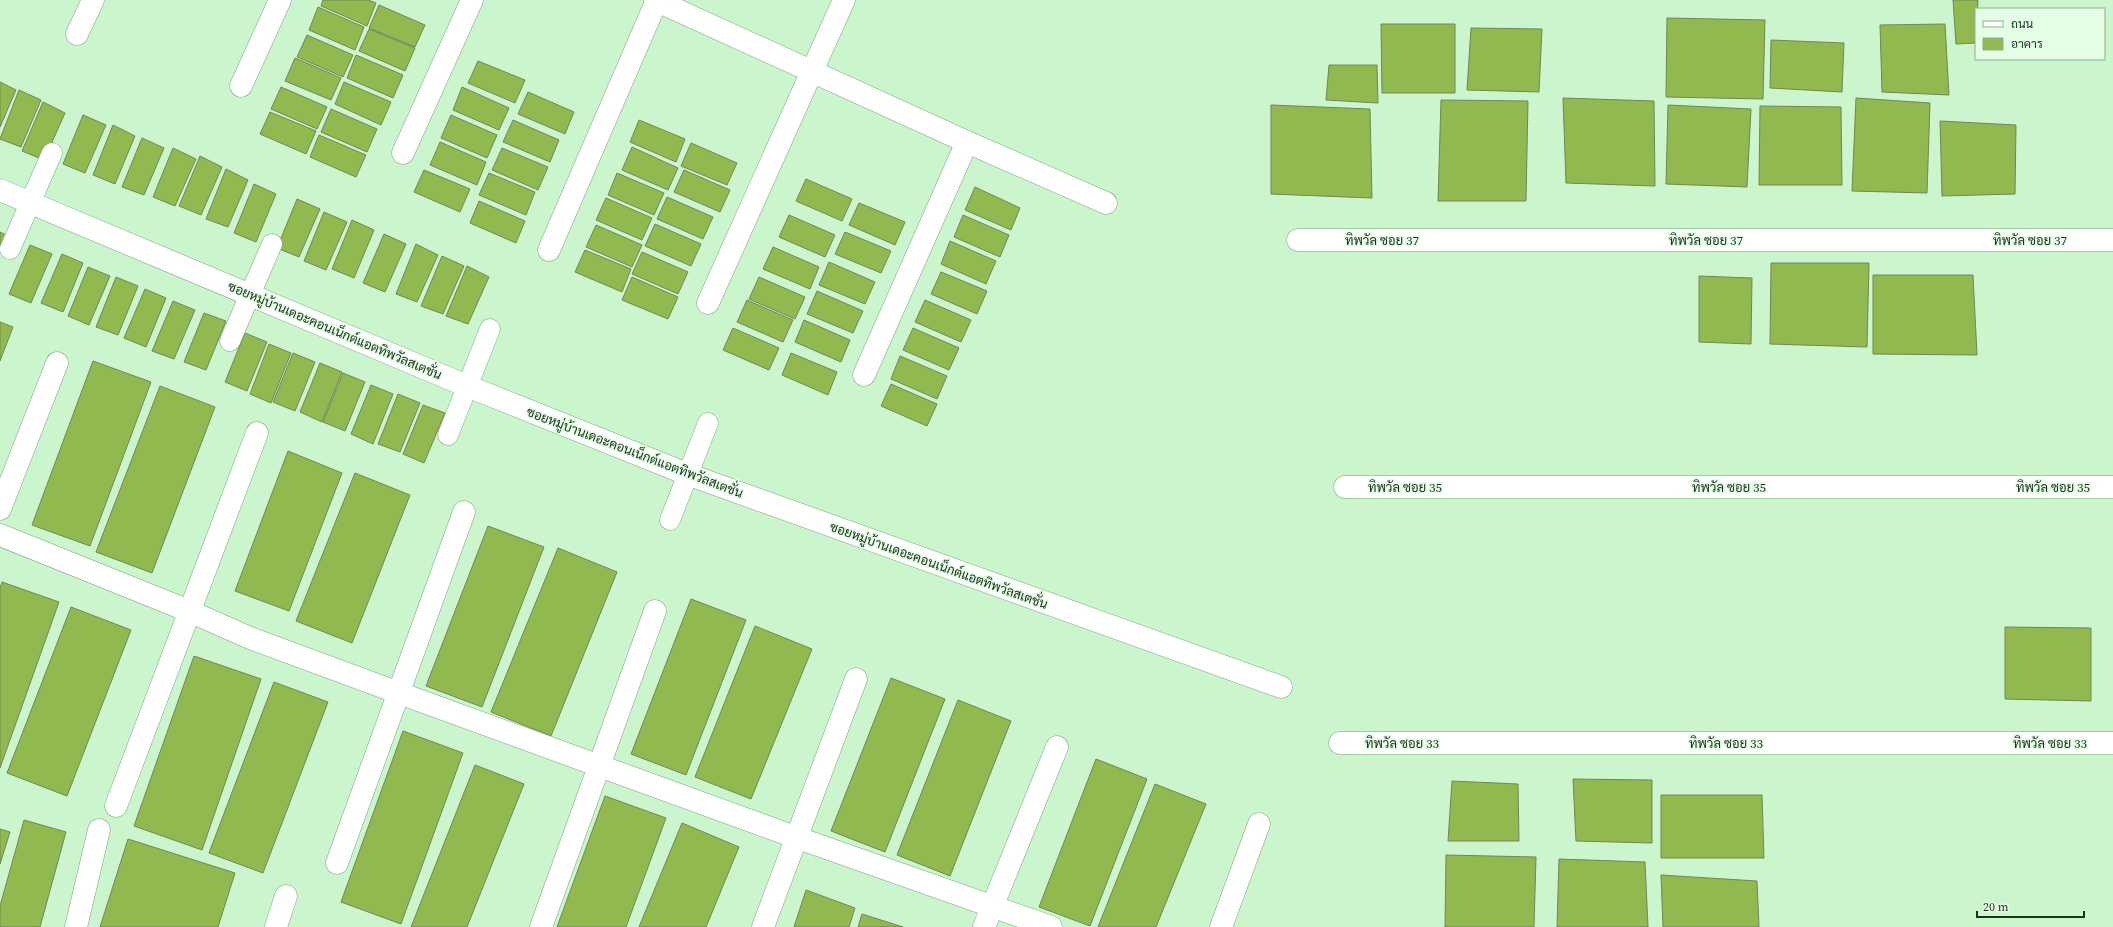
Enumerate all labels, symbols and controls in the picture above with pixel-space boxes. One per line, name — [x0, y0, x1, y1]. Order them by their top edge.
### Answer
legend — [1975, 8, 2105, 60]
text: ถนน — [2011, 16, 2034, 32]
text: อาคาร — [2011, 36, 2043, 52]
street label: ทิพวัล ซอย 37 — [1345, 232, 1420, 249]
street label: ทิพวัล ซอย 37 — [1669, 232, 1744, 249]
street label: ทิพวัล ซอย 37 — [1993, 232, 2068, 249]
street label: ซอยหมู่บ้านเดอะคอนเน็กต์แอตทิพวัลสเตชั่น — [225, 274, 446, 384]
street label: ซอยหมู่บ้านเดอะคอนเน็กต์แอตทิพวัลสเตชั่น — [524, 400, 747, 503]
street label: ทิพวัล ซอย 35 — [1368, 479, 1442, 496]
street label: ทิพวัล ซอย 35 — [1692, 479, 1766, 496]
street label: ทิพวัล ซอย 35 — [2016, 479, 2090, 496]
street label: ซอยหมู่บ้านเดอะคอนเน็กต์แอตทิพวัลสเตชั่น — [827, 515, 1051, 614]
street label: ทิพวัล ซอย 33 — [1365, 735, 1439, 752]
street label: ทิพวัล ซอย 33 — [1689, 735, 1763, 752]
street label: ทิพวัล ซอย 33 — [2013, 735, 2087, 752]
scale bar — [1977, 893, 2084, 919]
text: 20 m — [1983, 899, 2009, 915]

